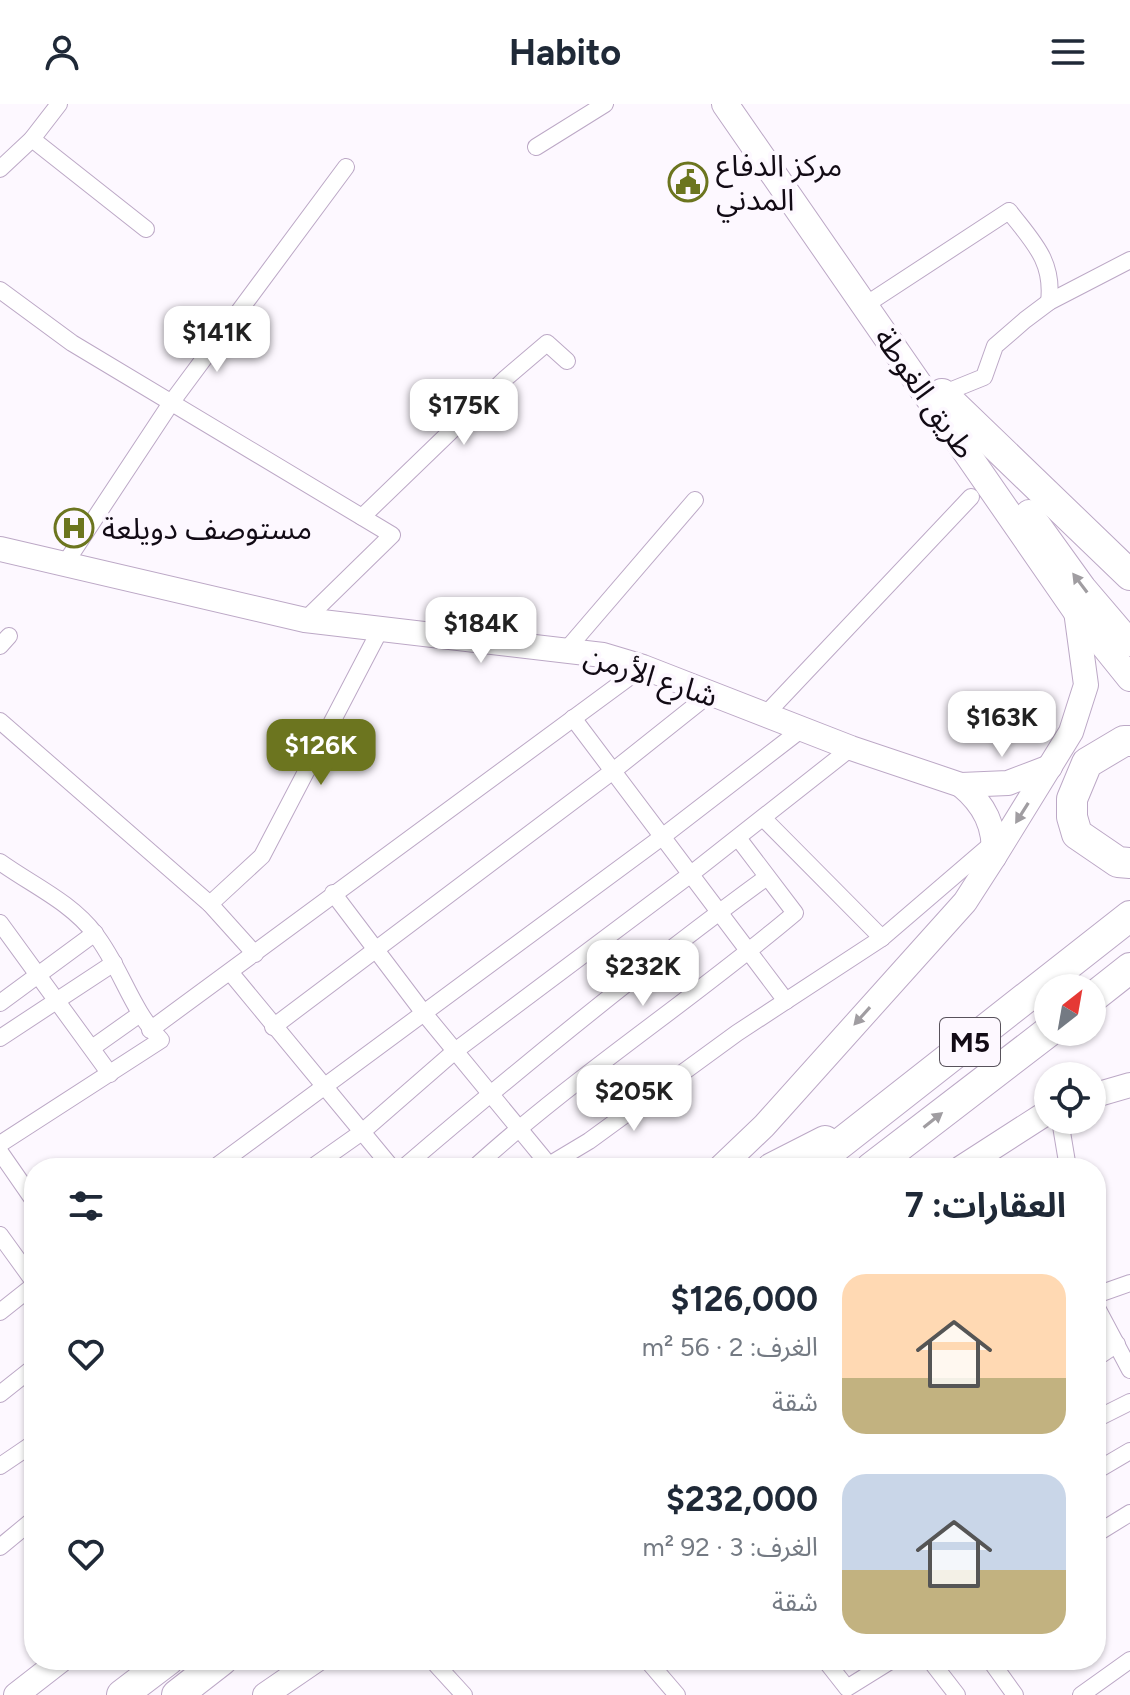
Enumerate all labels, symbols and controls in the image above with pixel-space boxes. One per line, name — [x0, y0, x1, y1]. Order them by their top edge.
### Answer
icon: person — [40, 30, 84, 74]
icon: menu — [1046, 30, 1090, 74]
text: Habito — [509, 31, 621, 74]
place label: مركز الدفاع المدني — [716, 147, 842, 222]
public building icon: مركز الدفاع المدني — [667, 161, 709, 203]
pin: $141K — [161, 306, 273, 374]
text: $141K — [182, 316, 252, 348]
street label: طريق الغوطة — [866, 320, 984, 466]
pin: $175K — [408, 379, 520, 447]
text: $175K — [428, 389, 500, 421]
hospital icon: مستوصف دويلعة — [53, 507, 95, 549]
place label: مستوصف دويلعة — [102, 510, 312, 547]
one-way arrow — [1073, 573, 1089, 593]
pin: $184K — [425, 597, 537, 665]
text: $184K — [443, 607, 519, 639]
street label: شارع الأرمن — [578, 637, 722, 719]
pin: $163K — [946, 691, 1058, 759]
text: $163K — [966, 701, 1038, 733]
pin: $126K — [265, 719, 377, 787]
text: $126K — [285, 729, 357, 761]
one-way arrow — [1015, 802, 1029, 824]
pin: $232K — [587, 940, 699, 1008]
text: $232K — [605, 950, 681, 982]
north arrow — [1034, 974, 1106, 1046]
map controls — [1034, 974, 1106, 1134]
one-way arrow — [854, 1006, 871, 1026]
road number: M5 — [940, 1018, 1000, 1066]
button: locate — [1034, 1062, 1106, 1134]
pin: $205K — [578, 1065, 690, 1133]
text: $205K — [595, 1075, 673, 1107]
one-way arrow — [923, 1113, 943, 1129]
icon: filters — [64, 1184, 108, 1228]
text: العقارات: 7 — [905, 1185, 1066, 1226]
text: $126,000 — [671, 1279, 818, 1320]
icon: home — [906, 1306, 1002, 1402]
text: الغرف: 2 · 56 m² — [642, 1331, 818, 1363]
icon: heart — [64, 1332, 108, 1376]
text: شقة — [772, 1386, 818, 1418]
text: $232,000 — [666, 1479, 818, 1520]
icon: home — [906, 1506, 1002, 1602]
text: الغرف: 3 · 92 m² — [643, 1531, 818, 1563]
icon: heart — [64, 1532, 108, 1576]
text: شقة — [772, 1586, 818, 1618]

